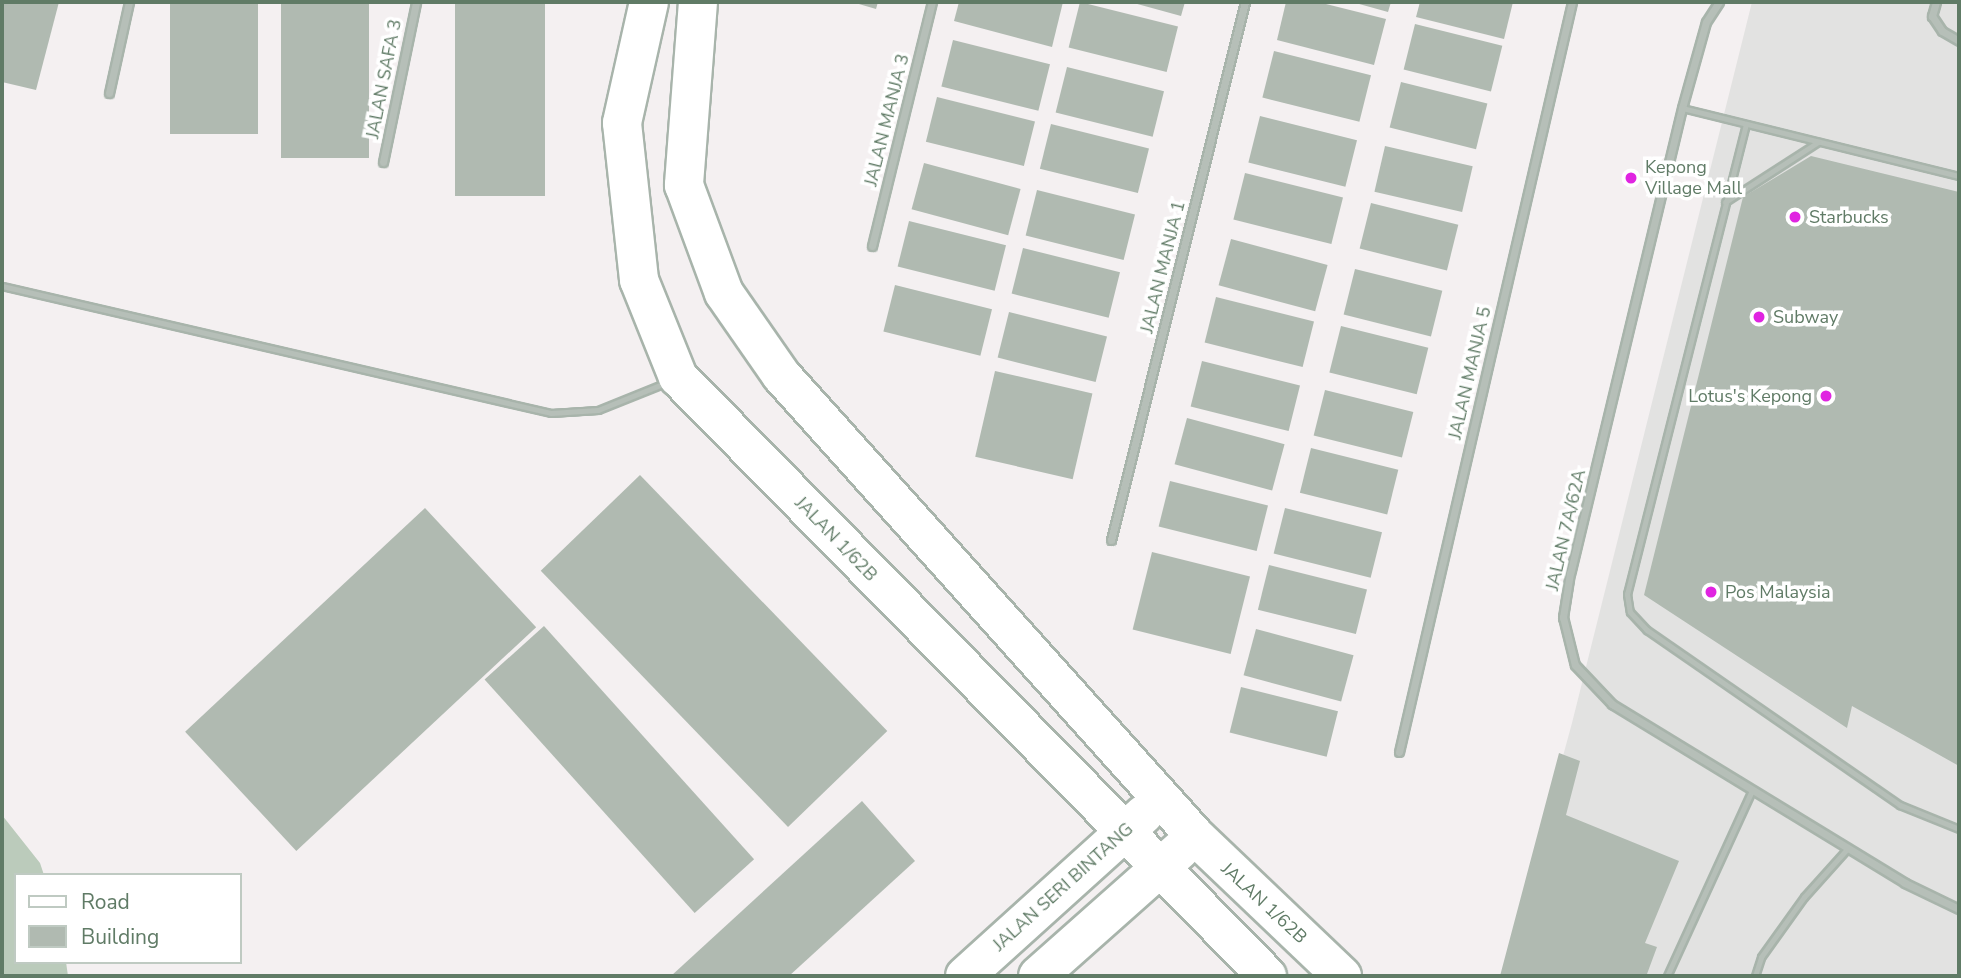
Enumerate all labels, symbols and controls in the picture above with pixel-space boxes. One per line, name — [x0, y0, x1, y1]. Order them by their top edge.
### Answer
street label: JALAN SAFA 3 — [362, 18, 406, 140]
street label: JALAN MANJA 3 — [860, 52, 914, 188]
place label: Kepong Village Mall — [1645, 157, 1742, 200]
marker: Kepong Village Mall — [1623, 170, 1639, 186]
street label: JALAN MANJA 1 — [1136, 199, 1190, 335]
place label: Starbucks — [1809, 206, 1889, 228]
marker: Starbucks — [1787, 209, 1803, 225]
street label: JALAN MANJA 5 — [1444, 304, 1496, 442]
place label: Subway — [1773, 306, 1838, 328]
marker: Subway — [1751, 309, 1767, 325]
place label: Lotus's Kepong — [1688, 385, 1812, 407]
marker: Lotus's Kepong — [1818, 388, 1834, 404]
street label: JALAN 7A/62A — [1542, 467, 1590, 593]
street label: JALAN 1/62B — [790, 492, 882, 586]
place label: Pos Malaysia — [1725, 581, 1830, 603]
marker: Pos Malaysia — [1703, 584, 1719, 600]
street label: JALAN SERI BINTANG — [988, 818, 1138, 956]
street label: JALAN 1/62B — [1217, 858, 1311, 948]
legend — [14, 873, 242, 964]
text: Road — [81, 888, 130, 916]
text: Building — [81, 923, 159, 951]

